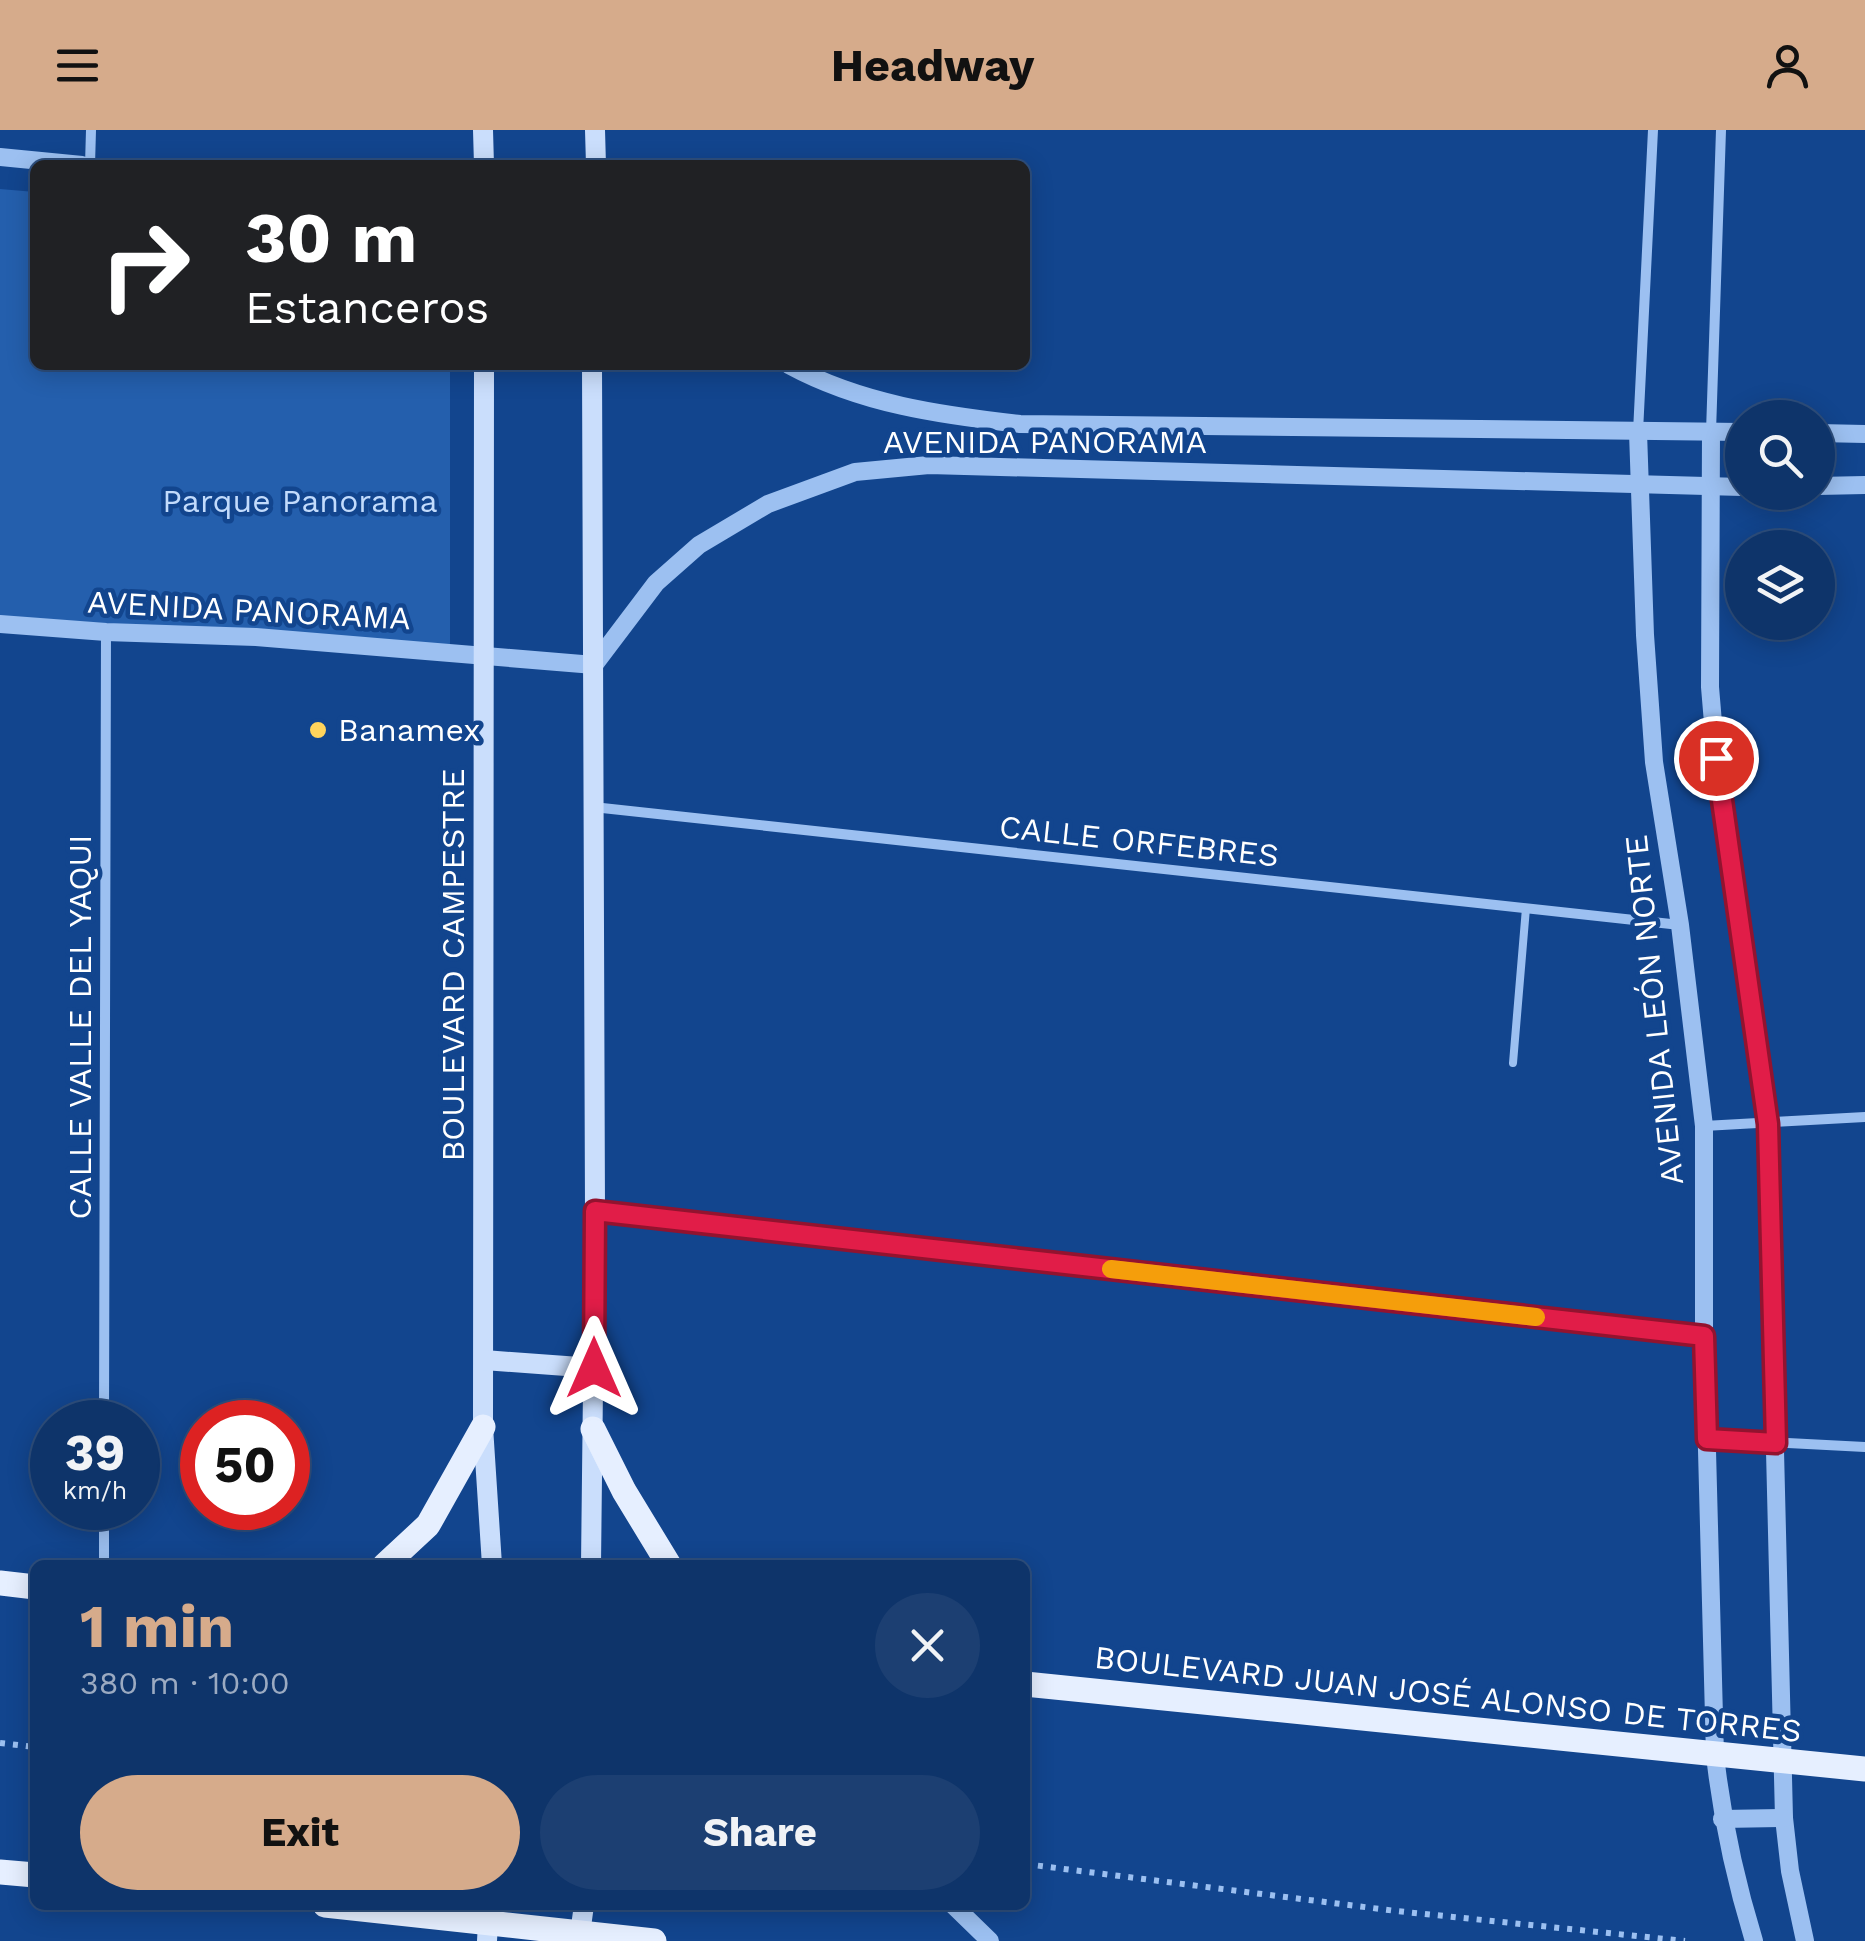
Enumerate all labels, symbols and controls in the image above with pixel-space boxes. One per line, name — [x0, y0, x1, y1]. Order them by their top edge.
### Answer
icon: menu — [50, 38, 105, 93]
icon: person — [1760, 38, 1815, 93]
text: Headway — [831, 39, 1034, 92]
text: 30 m — [245, 197, 417, 279]
icon: right — [80, 200, 210, 330]
text: Estanceros — [245, 281, 489, 334]
map controls — [1725, 400, 1835, 640]
button: search — [1725, 400, 1835, 510]
street label: AVENIDA PANORAMA — [883, 423, 1207, 461]
park label: Parque Panorama — [162, 482, 438, 520]
button: layers — [1725, 530, 1835, 640]
street label: AVENIDA PANORAMA — [86, 583, 412, 637]
place label: Banamex — [338, 711, 480, 749]
pin — [1674, 716, 1759, 801]
marker: Banamex — [307, 719, 329, 741]
icon: arrive — [1689, 731, 1744, 786]
street label: BOULEVARD CAMPESTRE — [434, 768, 472, 1162]
street label: CALLE ORFEBRES — [997, 807, 1281, 875]
street label: AVENIDA LEÓN NORTE — [1617, 833, 1691, 1187]
street label: CALLE VALLE DEL YAQUI — [61, 834, 99, 1220]
position arrow — [542, 1316, 646, 1420]
speed limit sign: 50 — [180, 1400, 310, 1530]
text: 39 — [65, 1423, 125, 1482]
text: km/h — [63, 1476, 127, 1505]
text: 1 min — [80, 1591, 234, 1662]
button: close — [875, 1593, 980, 1698]
street label: BOULEVARD JUAN JOSÉ ALONSO DE TORRES — [1093, 1638, 1803, 1750]
text: 380 m · 10:00 — [80, 1664, 290, 1702]
button: Exit — [80, 1775, 520, 1890]
button: Share — [540, 1775, 980, 1890]

